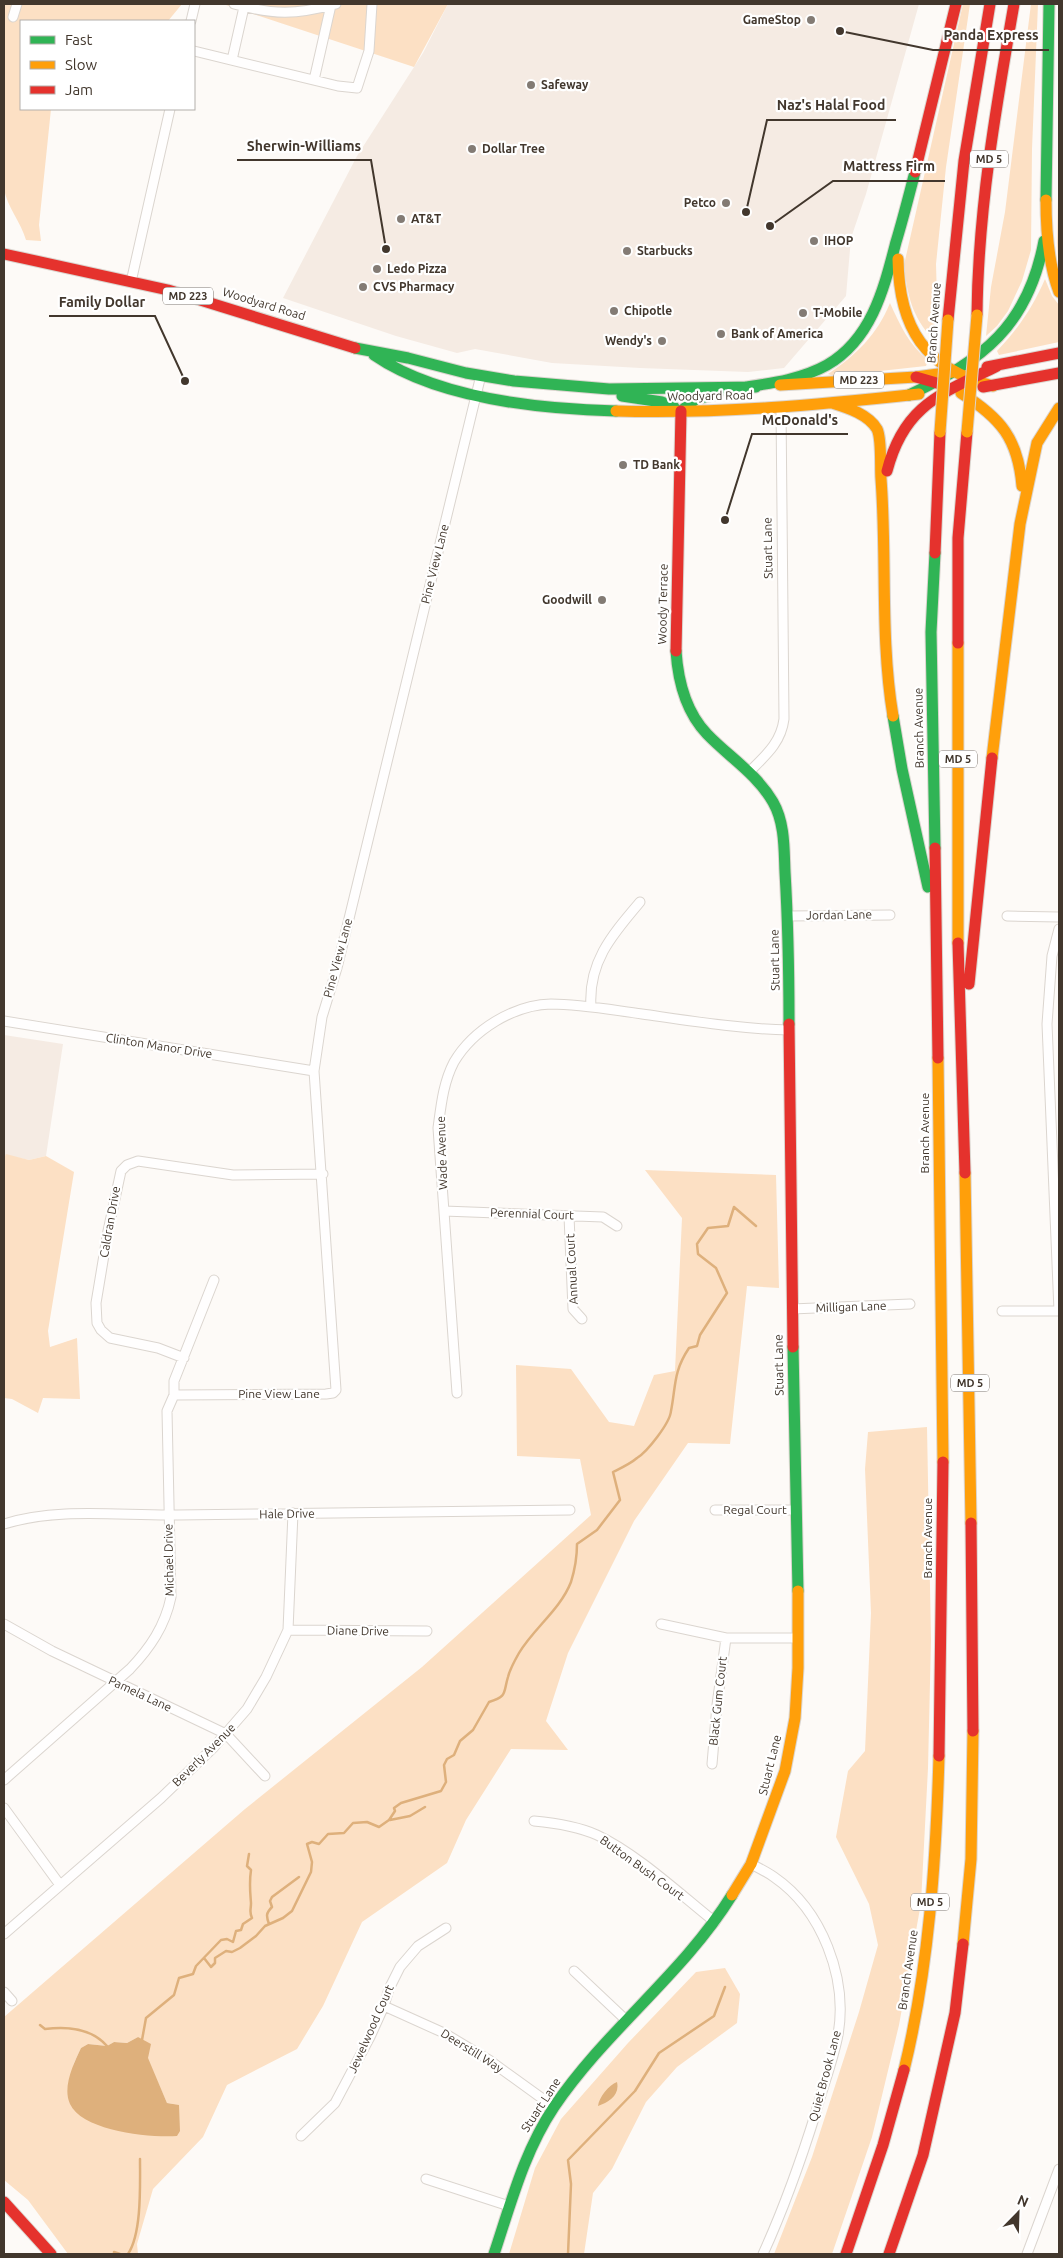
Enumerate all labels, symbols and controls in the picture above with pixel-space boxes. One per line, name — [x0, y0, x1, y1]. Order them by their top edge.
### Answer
place label: GameStop — [743, 13, 801, 26]
marker: GameStop — [805, 14, 817, 26]
legend — [20, 20, 195, 110]
callout: Panda Express — [933, 21, 1049, 50]
text: Panda Express — [943, 27, 1039, 43]
text: Fast — [65, 31, 93, 48]
text: Slow — [65, 56, 98, 73]
place label: Safeway — [541, 78, 589, 91]
marker: Safeway — [525, 79, 537, 91]
text: Jam — [65, 81, 93, 98]
callout: Naz's Halal Food — [767, 91, 896, 120]
text: Naz's Halal Food — [777, 97, 885, 113]
callout: Sherwin-Williams — [237, 131, 371, 160]
text: Sherwin-Williams — [247, 138, 362, 154]
place label: Dollar Tree — [482, 142, 545, 155]
marker: Dollar Tree — [466, 143, 478, 155]
road number: MD 5 — [970, 150, 1008, 168]
callout: Mattress Firm — [833, 152, 945, 181]
text: Mattress Firm — [843, 158, 935, 174]
place label: Petco — [684, 196, 716, 209]
marker: Petco — [720, 197, 732, 209]
place label: AT&T — [411, 212, 441, 225]
marker: AT&T — [395, 213, 407, 225]
place label: IHOP — [824, 234, 854, 247]
marker: IHOP — [808, 235, 820, 247]
place label: Starbucks — [637, 244, 693, 257]
marker: Starbucks — [621, 245, 633, 257]
place label: Ledo Pizza — [387, 262, 447, 275]
marker: Ledo Pizza — [371, 263, 383, 275]
place label: CVS Pharmacy — [373, 280, 455, 293]
marker: CVS Pharmacy — [357, 281, 369, 293]
street label: Branch Avenue — [924, 282, 943, 364]
street label: Woodyard Road — [221, 285, 307, 322]
callout: Family Dollar — [49, 287, 155, 316]
road number: MD 223 — [163, 288, 213, 304]
text: Family Dollar — [59, 294, 146, 310]
place label: Chipotle — [624, 304, 672, 317]
marker: Chipotle — [608, 305, 620, 317]
place label: T-Mobile — [813, 306, 863, 319]
marker: T-Mobile — [797, 307, 809, 319]
place label: Bank of America — [731, 327, 823, 340]
marker: Bank of America — [715, 328, 727, 340]
place label: Wendy's — [605, 334, 652, 347]
marker: Wendy's — [656, 335, 668, 347]
road number: MD 223 — [834, 372, 884, 388]
street label: Woodyard Road — [667, 388, 753, 403]
callout: McDonald's — [752, 405, 848, 434]
text: McDonald's — [762, 412, 839, 428]
place label: TD Bank — [633, 458, 680, 471]
marker: TD Bank — [617, 459, 629, 471]
street label: Stuart Lane — [760, 517, 775, 579]
street label: Pine View Lane — [418, 523, 451, 605]
street label: Woody Terrace — [655, 564, 670, 644]
place label: Goodwill — [542, 593, 592, 606]
marker: Goodwill — [596, 594, 608, 606]
street label: Branch Avenue — [911, 688, 926, 769]
road number: MD 5 — [939, 751, 977, 768]
street label: Jordan Lane — [806, 907, 872, 922]
street label: Pine View Lane — [321, 917, 354, 999]
street label: Stuart Lane — [767, 929, 782, 991]
street label: Clinton Manor Drive — [105, 1031, 213, 1060]
street label: Branch Avenue — [918, 1093, 931, 1173]
street label: Wade Avenue — [434, 1116, 449, 1190]
street label: Caldran Drive — [97, 1185, 122, 1259]
street label: Perennial Court — [490, 1206, 574, 1221]
street label: Annual Court — [563, 1233, 580, 1305]
street label: Milligan Lane — [815, 1299, 887, 1314]
street label: Stuart Lane — [771, 1334, 786, 1396]
road number: MD 5 — [951, 1375, 989, 1392]
street label: Pine View Lane — [238, 1387, 320, 1400]
street label: Branch Avenue — [921, 1498, 934, 1578]
street label: Regal Court — [723, 1503, 787, 1516]
street label: Hale Drive — [259, 1507, 315, 1520]
street label: Michael Drive — [161, 1523, 176, 1597]
street label: Diane Drive — [327, 1623, 389, 1638]
street label: Black Gum Court — [706, 1655, 729, 1746]
street label: Pamela Lane — [107, 1673, 174, 1714]
street label: Beverly Avenue — [170, 1721, 238, 1789]
street label: Stuart Lane — [756, 1733, 783, 1796]
street label: Button Bush Court — [598, 1833, 687, 1902]
road number: MD 5 — [911, 1894, 949, 1910]
street label: Branch Avenue — [895, 1929, 920, 2011]
street label: Jewelwood Court — [345, 1982, 396, 2075]
street label: Deerstill Way — [439, 2026, 506, 2075]
street label: Quiet Brook Lane — [806, 2029, 843, 2123]
street label: Stuart Lane — [518, 2075, 563, 2134]
north arrow — [993, 2188, 1043, 2238]
text: N — [1015, 2192, 1031, 2210]

